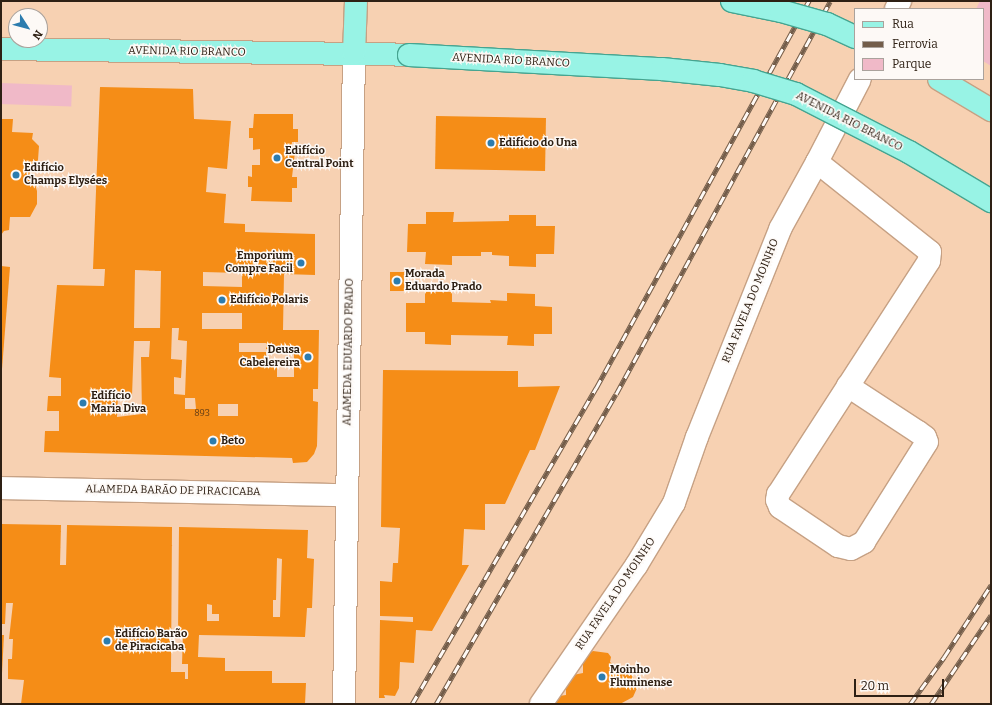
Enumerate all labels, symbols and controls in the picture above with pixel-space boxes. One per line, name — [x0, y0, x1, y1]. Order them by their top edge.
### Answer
north arrow — [8, 8, 48, 48]
legend — [854, 8, 984, 80]
text: Rua — [892, 17, 914, 31]
text: N — [30, 28, 45, 42]
text: Ferrovia — [892, 37, 938, 51]
street label: AVENIDA RIO BRANCO — [128, 44, 246, 60]
street label: AVENIDA RIO BRANCO — [452, 51, 570, 71]
text: Parque — [892, 57, 931, 71]
street label: AVENIDA RIO BRANCO — [794, 89, 904, 155]
place label: Edifício do Una — [499, 136, 577, 150]
marker: Edifício do Una — [486, 138, 496, 148]
place label: Edifício Central Point — [285, 145, 353, 171]
marker: Edifício Central Point — [272, 153, 282, 163]
place label: Edifício Champs Elysées — [24, 162, 107, 188]
marker: Edifício Champs Elysées — [11, 170, 21, 180]
street label: RUA FAVELA DO MOINHO — [720, 237, 782, 365]
place label: Emporium Compre Facil — [225, 250, 293, 276]
marker: Emporium Compre Facil — [296, 258, 306, 268]
place label: Morada Eduardo Prado — [405, 268, 482, 294]
marker: Morada Eduardo Prado — [392, 276, 402, 286]
street label: ALAMEDA EDUARDO PRADO — [341, 278, 357, 426]
place label: Edifício Polaris — [230, 293, 308, 307]
marker: Edifício Polaris — [217, 295, 227, 305]
place label: Deusa Cabelereira — [240, 344, 300, 370]
marker: Deusa Cabelereira — [303, 352, 313, 362]
place label: Edifício Maria Diva — [91, 390, 146, 416]
marker: Edifício Maria Diva — [78, 398, 88, 408]
house number: 893 — [194, 408, 210, 418]
place label: Beto — [221, 434, 245, 448]
marker: Beto — [208, 436, 218, 446]
street label: ALAMEDA BARÃO DE PIRACICABA — [85, 483, 261, 499]
street label: RUA FAVELA DO MOINHO — [573, 535, 659, 653]
place label: Edifício Barão de Piracicaba — [115, 628, 187, 654]
marker: Edifício Barão de Piracicaba — [102, 636, 112, 646]
place label: Moinho Fluminense — [610, 664, 672, 690]
scale bar — [856, 671, 946, 697]
marker: Moinho Fluminense — [597, 672, 607, 682]
text: 20 m — [861, 679, 889, 693]

